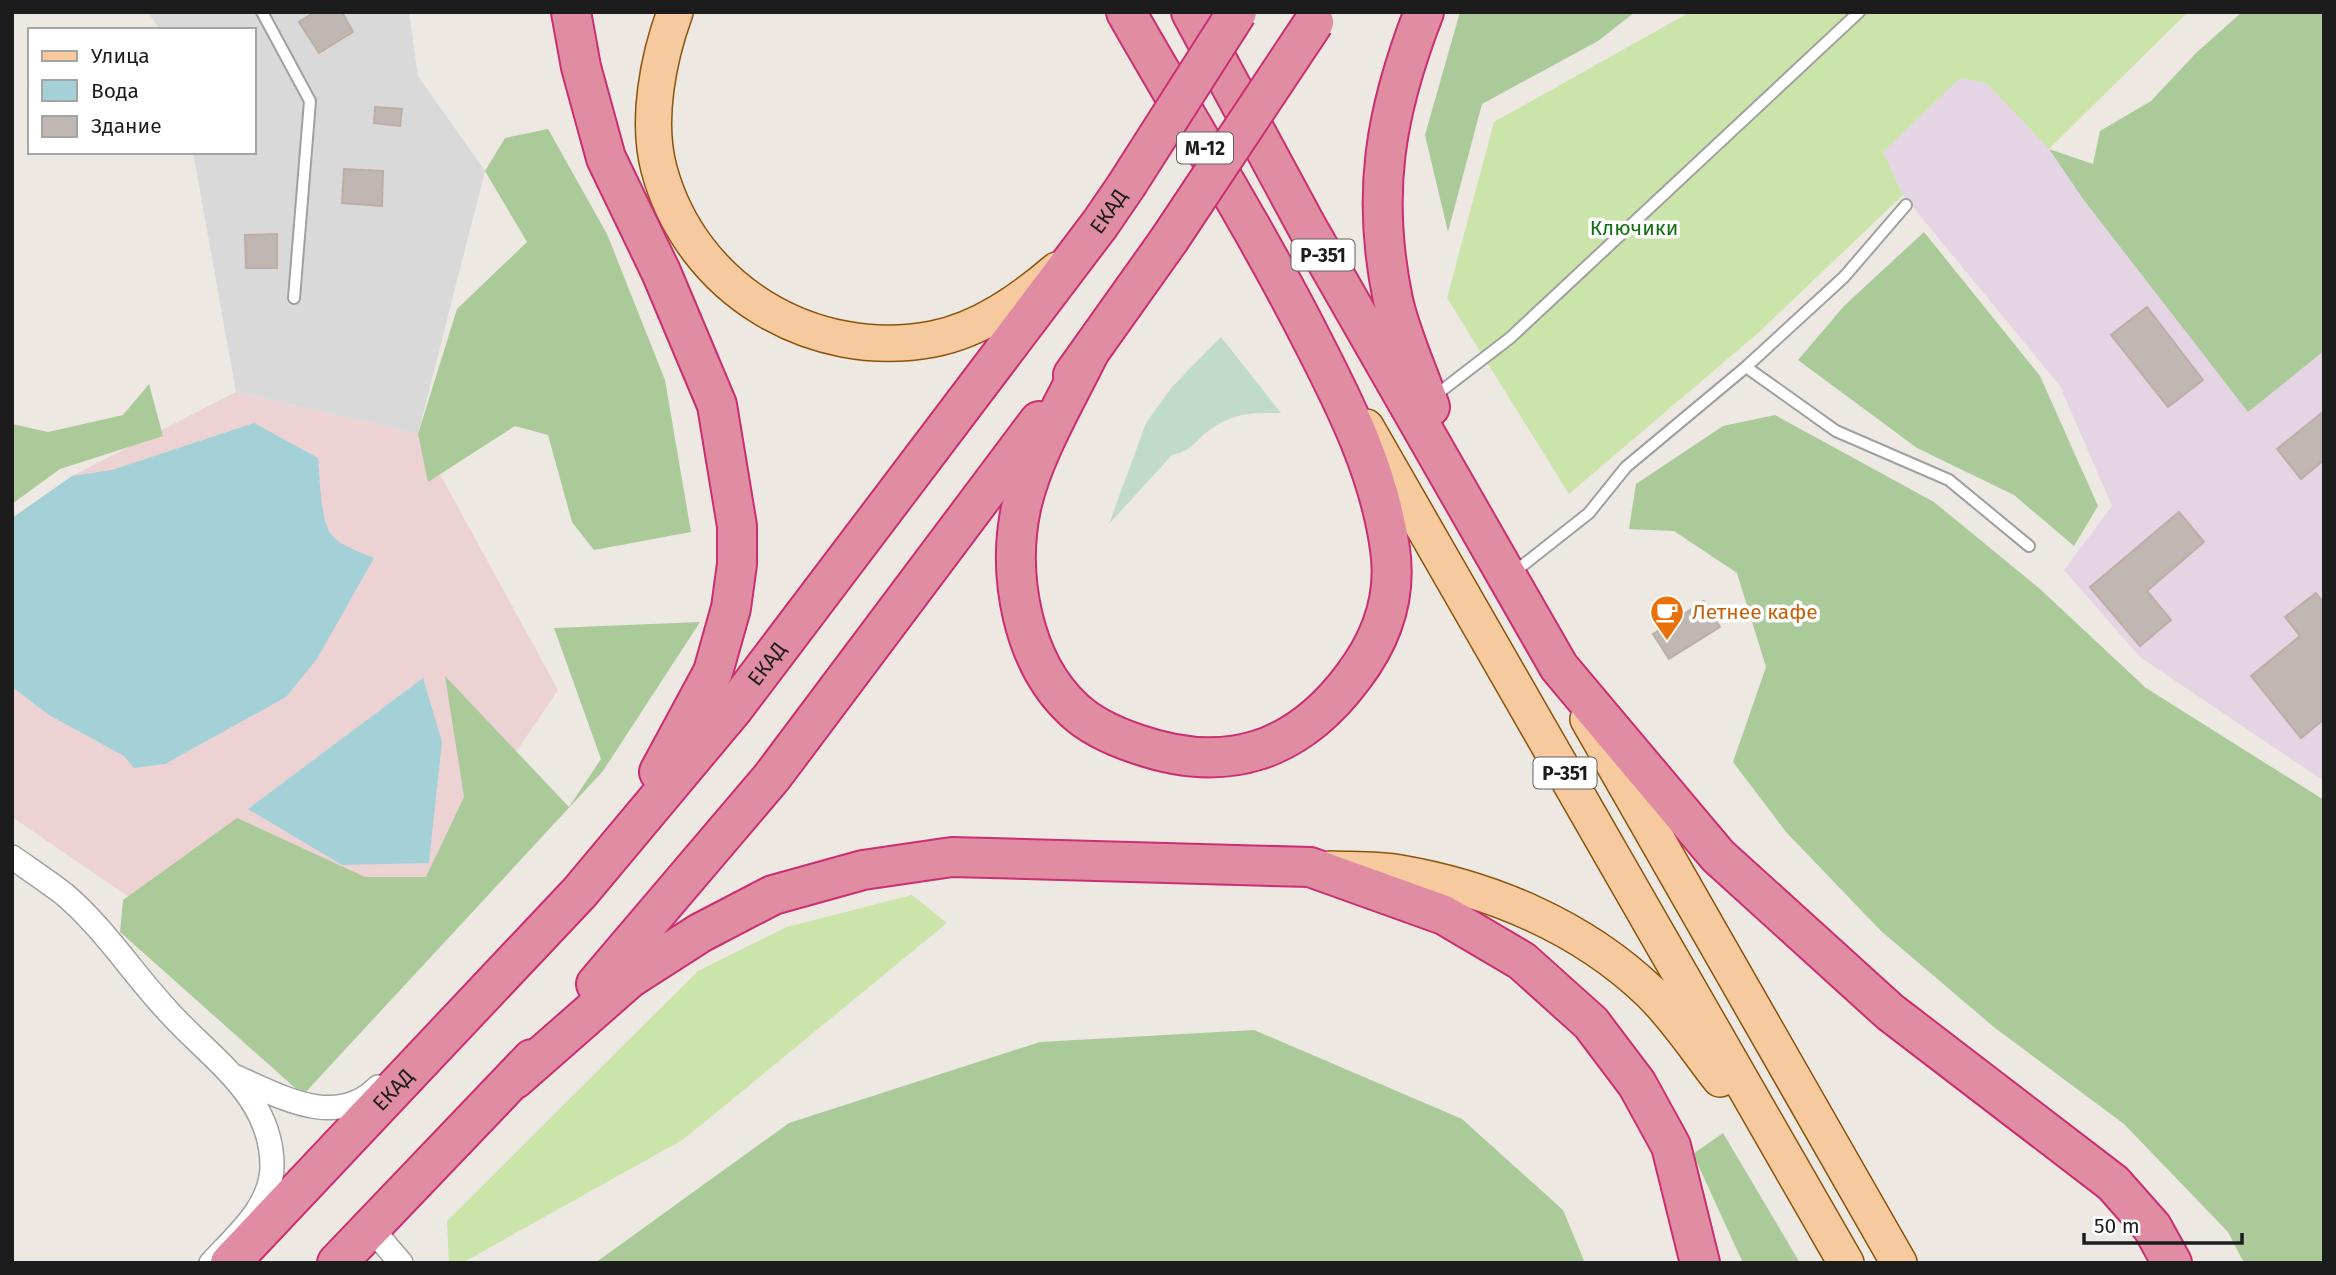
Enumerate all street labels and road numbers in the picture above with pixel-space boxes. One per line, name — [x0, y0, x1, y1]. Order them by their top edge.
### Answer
road number: М-12 — [1177, 132, 1233, 164]
street label: ЕКАД — [1084, 184, 1133, 239]
road number: Р-351 — [1292, 240, 1354, 270]
street label: ЕКАД — [742, 637, 792, 691]
road number: Р-351 — [1534, 758, 1596, 788]
street label: ЕКАД — [367, 1063, 419, 1116]

